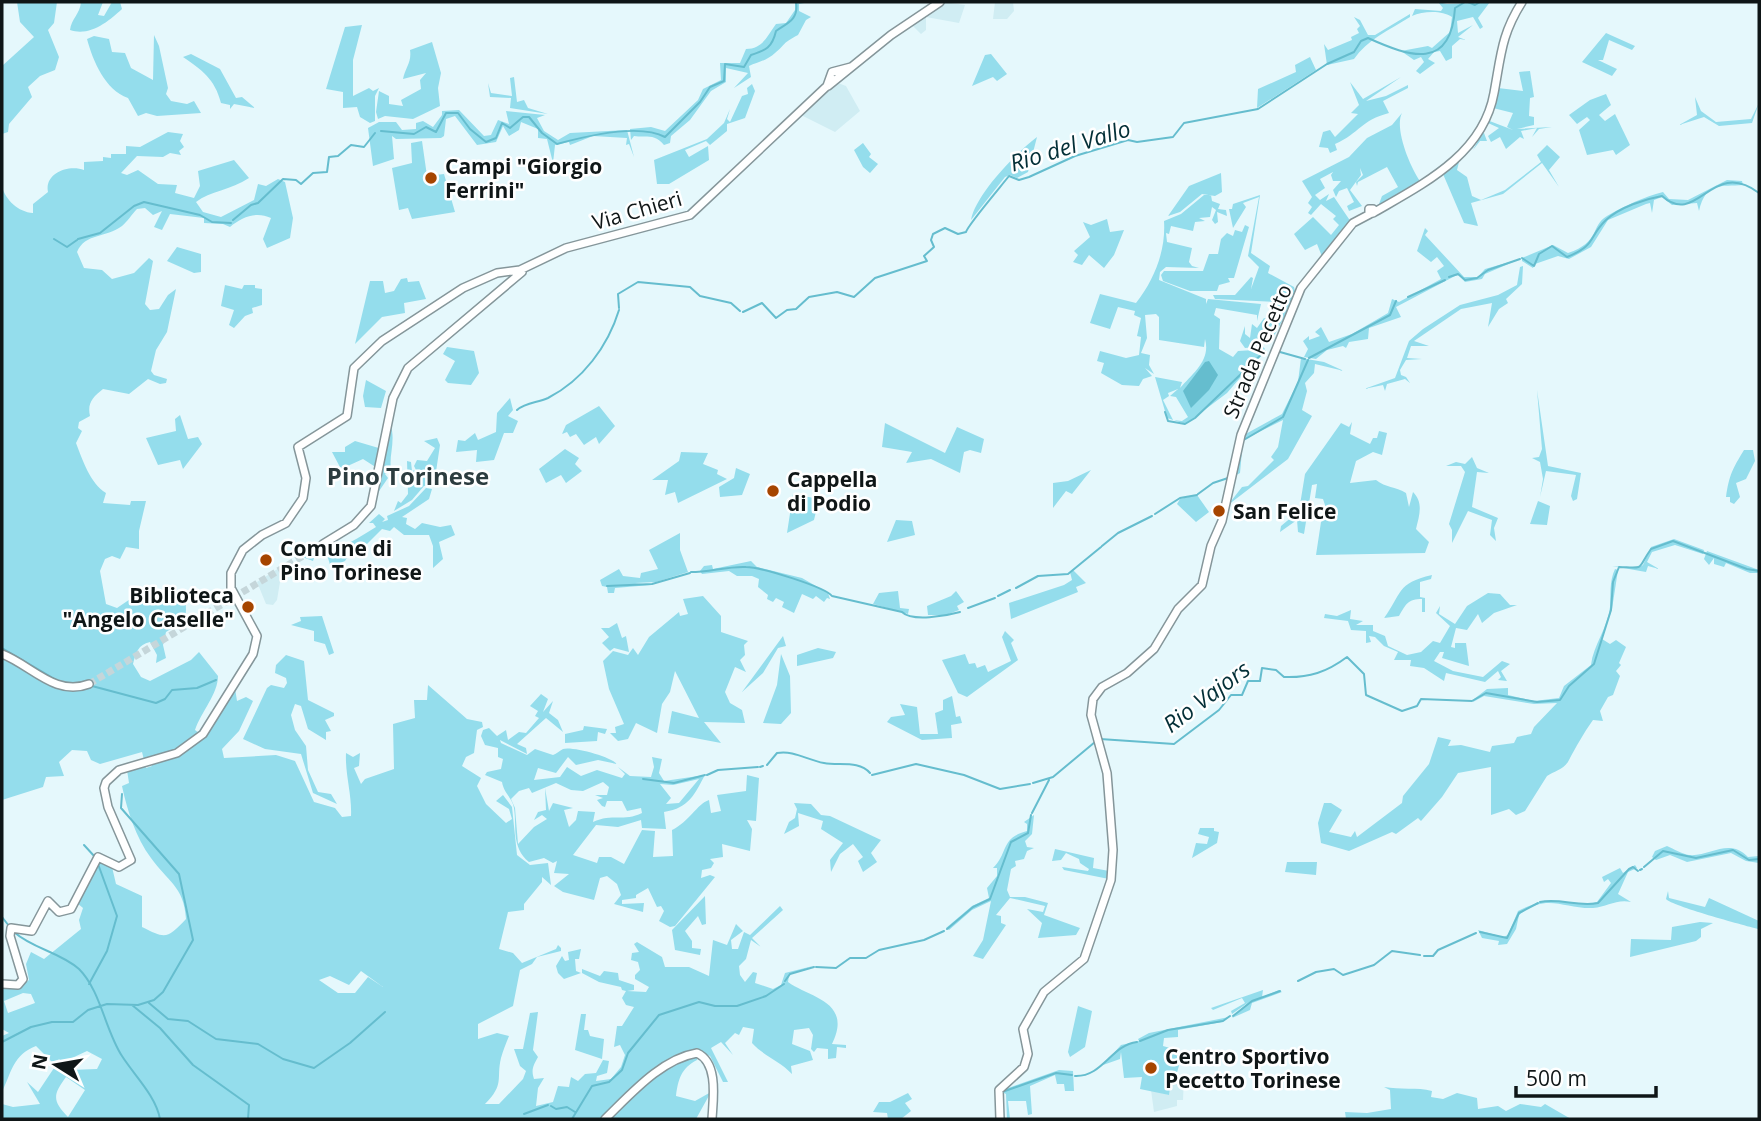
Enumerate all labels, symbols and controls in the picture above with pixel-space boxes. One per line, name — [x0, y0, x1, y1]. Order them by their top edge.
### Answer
water label: Rio del Vallo — [1006, 111, 1134, 179]
place label: Campi "Giorgio Ferrini" — [445, 152, 602, 204]
marker: Campi "Giorgio Ferrini" — [423, 170, 439, 186]
street label: Via Chieri — [589, 184, 685, 236]
street label: Strada Pecetto — [1216, 280, 1298, 422]
district label: Pino Torinese — [327, 459, 489, 492]
place label: Cappella di Podio — [787, 465, 878, 517]
marker: Cappella di Podio — [765, 483, 781, 499]
place label: San Felice — [1233, 497, 1336, 525]
marker: San Felice — [1211, 503, 1227, 519]
place label: Comune di Pino Torinese — [280, 534, 422, 586]
marker: Comune di Pino Torinese — [258, 552, 274, 568]
place label: Biblioteca "Angelo Caselle" — [63, 581, 234, 633]
marker: Biblioteca "Angelo Caselle" — [240, 599, 256, 615]
water label: Rio Vajors — [1156, 653, 1256, 739]
north arrow — [21, 1030, 91, 1100]
place label: Centro Sportivo Pecetto Torinese — [1165, 1042, 1341, 1094]
text: N — [25, 1052, 54, 1072]
scale bar — [1516, 1054, 1656, 1098]
marker: Centro Sportivo Pecetto Torinese — [1143, 1060, 1159, 1076]
text: 500 m — [1526, 1064, 1587, 1092]

